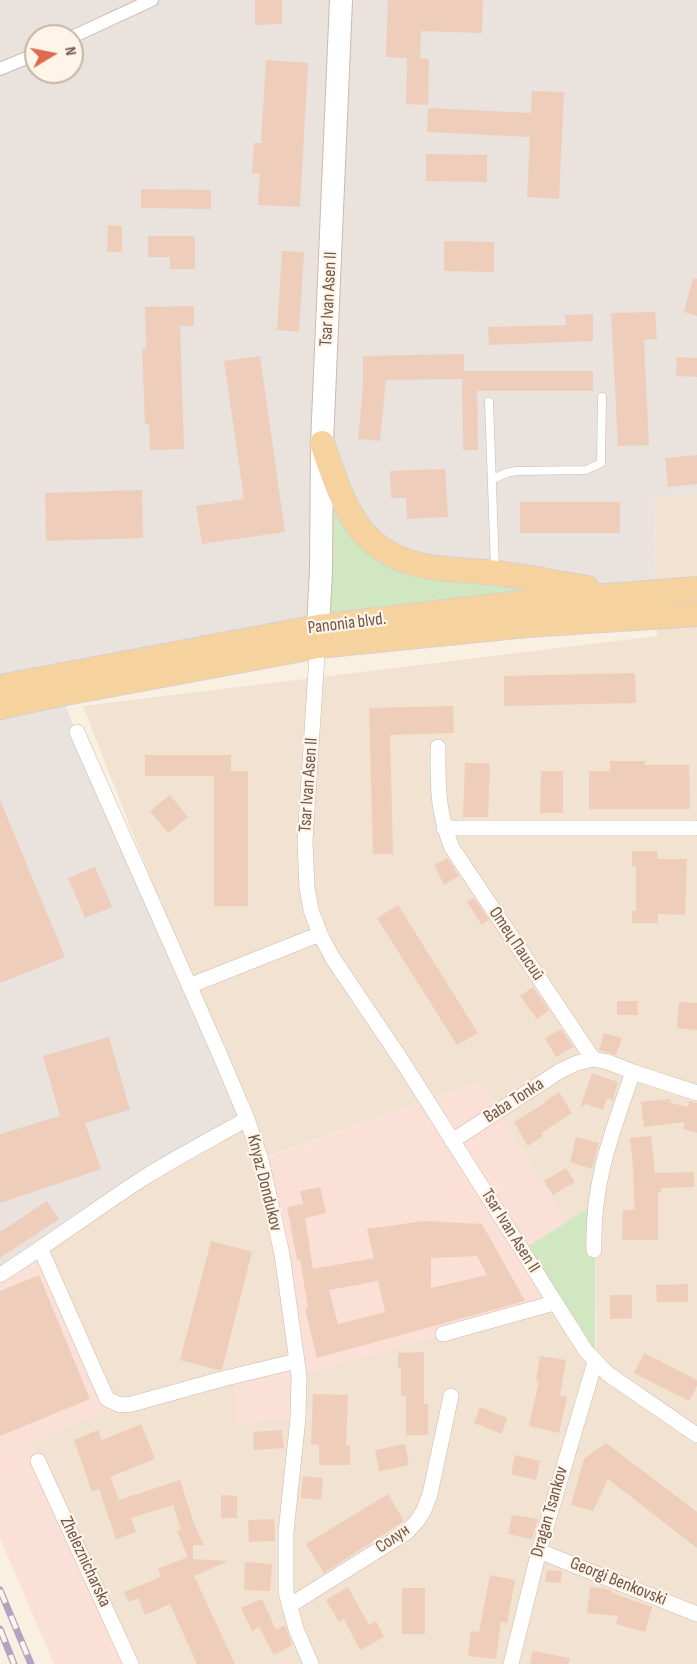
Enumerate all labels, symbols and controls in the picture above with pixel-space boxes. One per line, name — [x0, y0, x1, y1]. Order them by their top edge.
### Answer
north arrow — [24, 24, 84, 84]
text: N — [60, 45, 80, 57]
street label: Tsar Ivan Asen II — [316, 251, 342, 347]
street label: Panonia blvd. — [307, 608, 387, 640]
street label: Tsar Ivan Asen II — [295, 737, 323, 833]
street label: Отец Паисий — [484, 903, 548, 985]
street label: Baba Tonka — [480, 1074, 548, 1128]
street label: Knyaz Dondukov — [242, 1133, 286, 1233]
street label: Tsar Ivan Asen II — [476, 1185, 544, 1277]
street label: Dragan Tsankov — [527, 1464, 573, 1560]
street label: Zheleznicharska — [55, 1513, 115, 1611]
street label: Солун — [372, 1520, 414, 1558]
street label: Georgi Benkovski — [567, 1553, 669, 1611]

